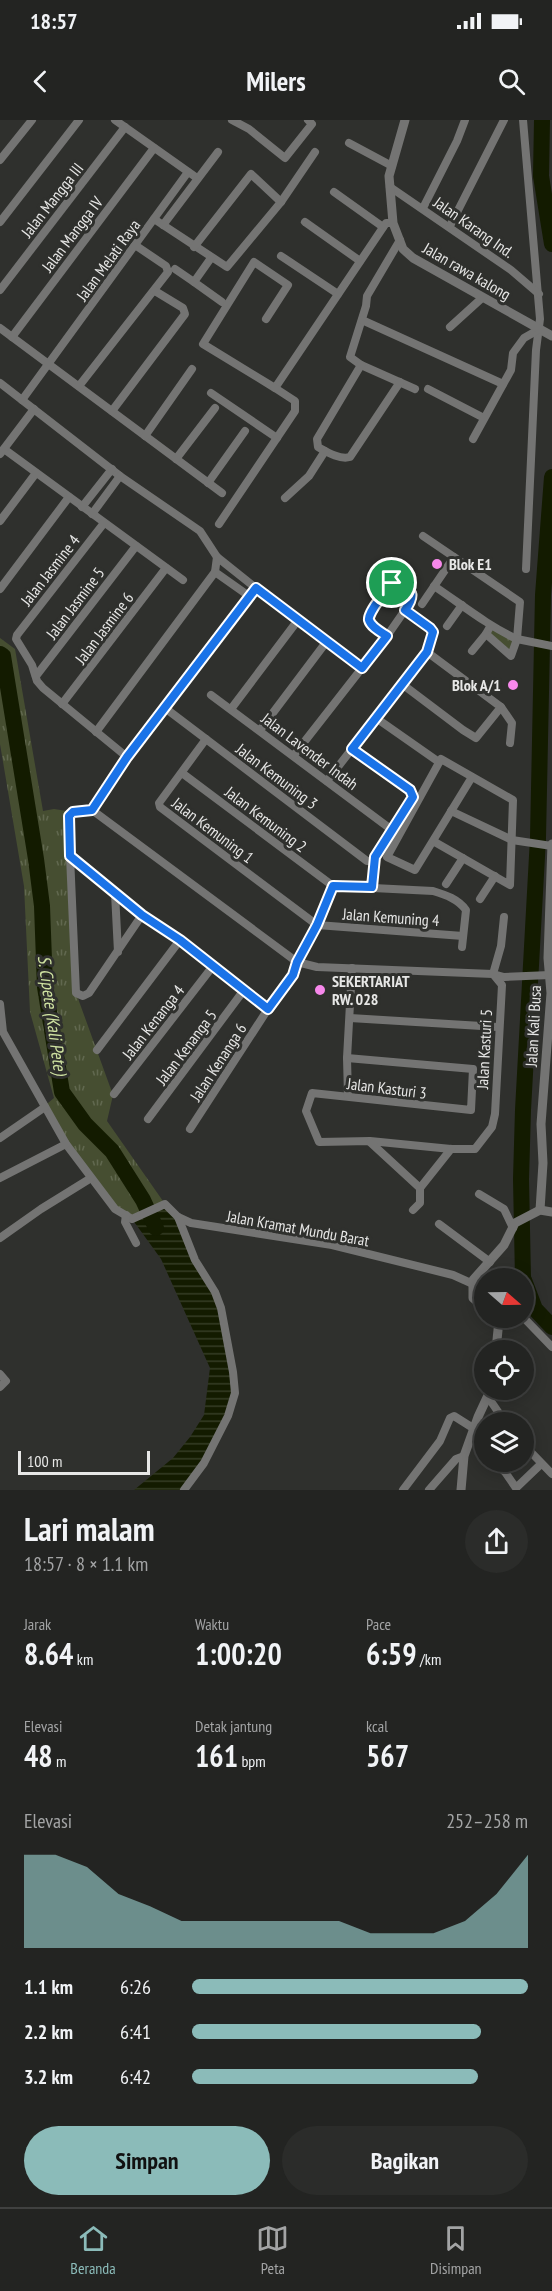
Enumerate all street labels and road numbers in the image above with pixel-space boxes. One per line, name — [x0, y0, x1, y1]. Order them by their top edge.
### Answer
street label: Jalan Mangga III — [16, 159, 87, 242]
street label: Jalan Karang Ind. — [429, 191, 518, 262]
street label: Jalan Mangga IV — [37, 192, 107, 276]
street label: Jalan Melati Raya — [71, 215, 144, 305]
street label: Jalan rawa kalong — [419, 237, 514, 304]
street label: Jalan Jasmine 4 — [15, 531, 84, 610]
street label: Jalan Jasmine 5 — [41, 563, 108, 644]
street label: Jalan Jasmine 6 — [70, 588, 137, 669]
street label: Jalan Lavender Indah — [257, 708, 362, 794]
street label: Jalan Kemuning 3 — [231, 738, 322, 813]
street label: Jalan Kemuning 2 — [220, 781, 311, 856]
street label: Jalan Kemuning 1 — [167, 792, 258, 867]
street label: Jalan Kemuning 4 — [341, 904, 440, 930]
street label: Jalan Kenanga 4 — [117, 981, 188, 1064]
street label: Jalan Kali Busa — [521, 985, 545, 1068]
street label: Jalan Kenanga 5 — [151, 1005, 221, 1089]
street label: Jalan Kasturi 5 — [472, 1009, 496, 1090]
street label: Jalan Kenanga 6 — [185, 1019, 251, 1106]
street label: Jalan Kasturi 3 — [345, 1073, 428, 1103]
street label: Jalan Kramat Mundu Barat — [224, 1205, 371, 1250]

